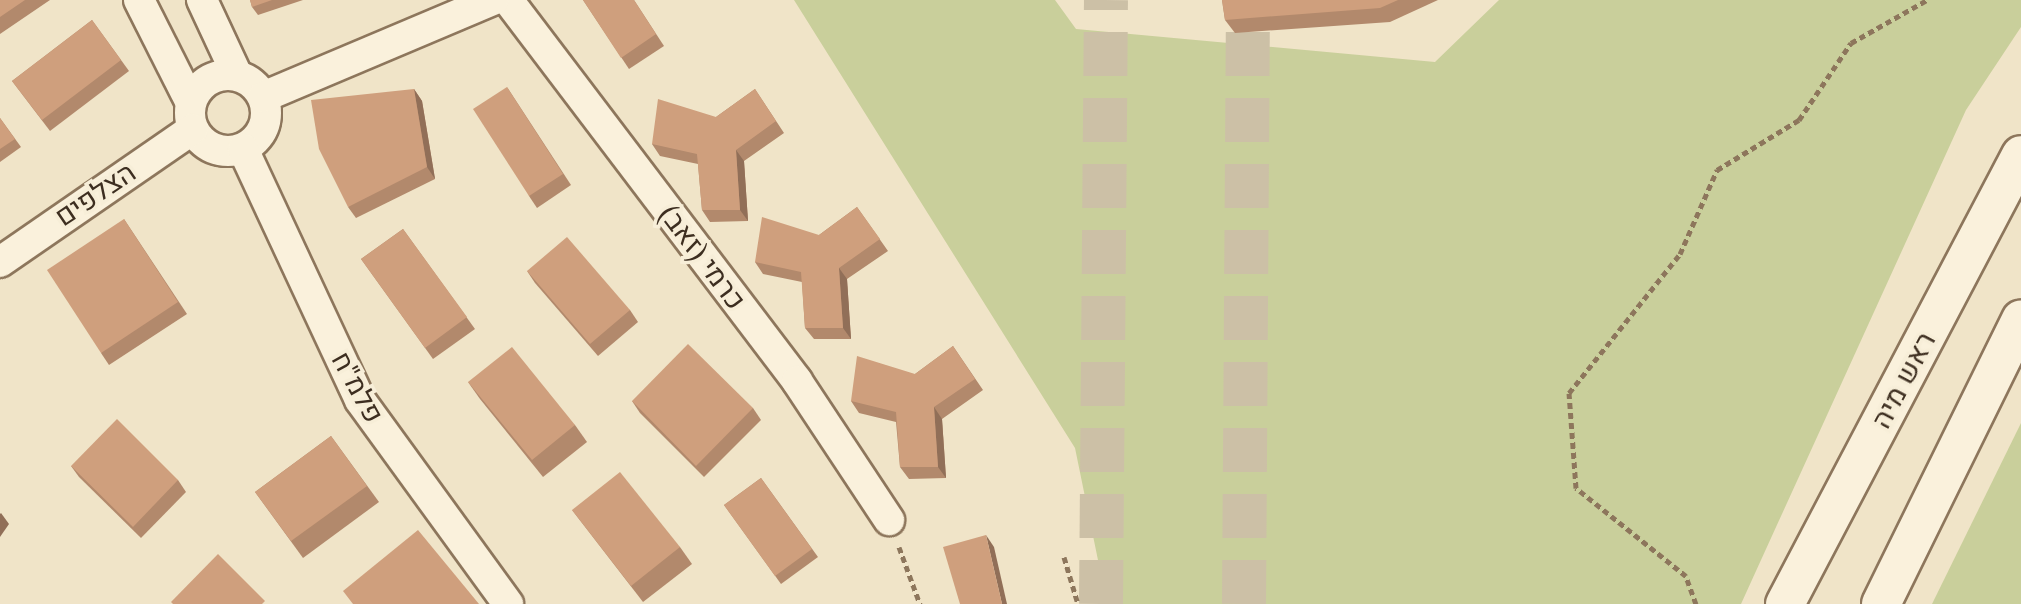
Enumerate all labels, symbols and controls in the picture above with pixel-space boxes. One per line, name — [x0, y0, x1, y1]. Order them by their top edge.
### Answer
street label: הצלפים — [48, 155, 142, 233]
street label: כרמי (זאב) — [653, 198, 753, 316]
street label: ראש מיה — [1864, 326, 1942, 434]
street label: פלמ"ח — [325, 345, 391, 429]

